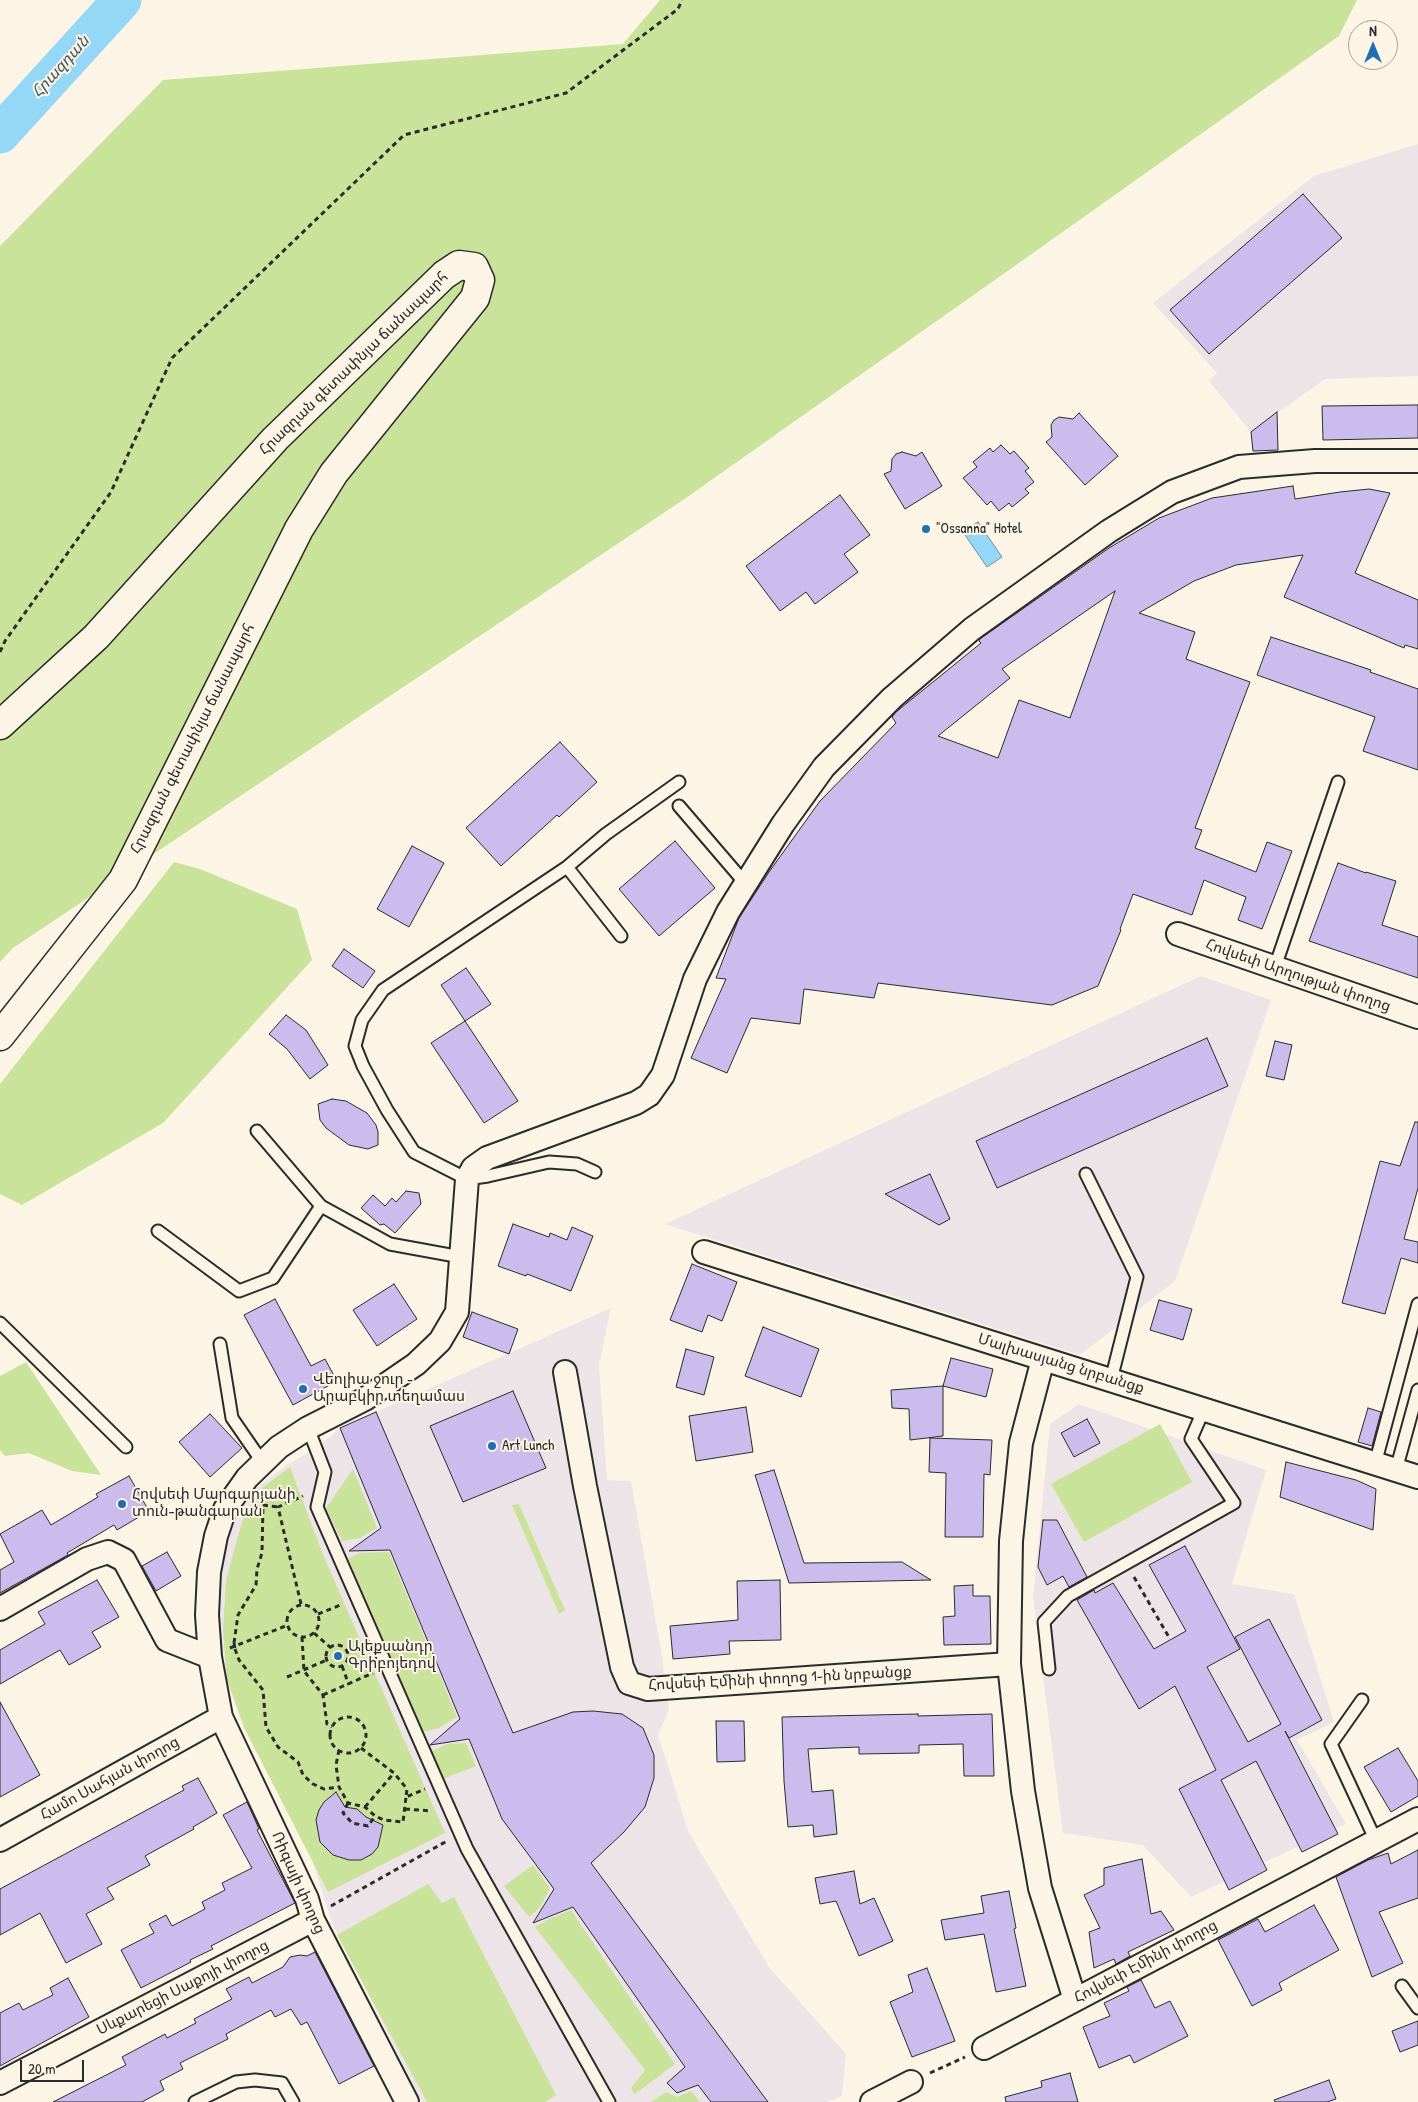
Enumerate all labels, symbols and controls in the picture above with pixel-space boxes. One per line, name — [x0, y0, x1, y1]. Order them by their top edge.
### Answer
north arrow — [1348, 20, 1398, 70]
text: N — [1369, 21, 1377, 40]
water label: Հրազդան — [28, 32, 94, 102]
street label: Հրազդան գետափնյա ճանապարհ — [256, 269, 452, 459]
place label: "Ossanna" Hotel — [936, 520, 1022, 538]
marker: "Ossanna" Hotel — [920, 523, 932, 535]
street label: Հրազդան գետափնյա ճանապարհ — [127, 621, 259, 857]
street label: Հովսեփ Արղության փողոց — [1203, 936, 1393, 1016]
street label: Մալխասյանց նրբանցք — [976, 1330, 1146, 1398]
place label: Վեոլիա ջուր - Արաբկիր տեղամաս — [313, 1371, 465, 1406]
marker: Վեոլիա ջուր - Արաբկիր տեղամաս — [297, 1383, 309, 1395]
place label: Art Lunch — [502, 1437, 554, 1455]
marker: Art Lunch — [486, 1440, 498, 1452]
place label: Հովսեփ Մարգարյանի տուն-թանգարան — [132, 1486, 296, 1521]
marker: Հովսեփ Մարգարյանի տուն-թանգարան — [116, 1498, 128, 1510]
place label: Ալեքսանդր Գրիբոյեդով — [348, 1638, 436, 1673]
marker: Ալեքսանդր Գրիբոյեդով — [332, 1650, 344, 1662]
street label: Հովսեփ Էմինի փողոց 1-ին նրբանցք — [648, 1663, 912, 1695]
street label: Համո Սահյան փողոց — [37, 1733, 183, 1825]
street label: Ռիգայի փողոց — [267, 1829, 329, 1937]
street label: Հովսեփ Էմինի փողոց — [1071, 1917, 1221, 2007]
street label: Սևքարեցի Սաքոյի փողոց — [94, 1937, 272, 2039]
scale bar — [22, 2050, 86, 2082]
text: 20 m — [28, 2058, 55, 2079]

